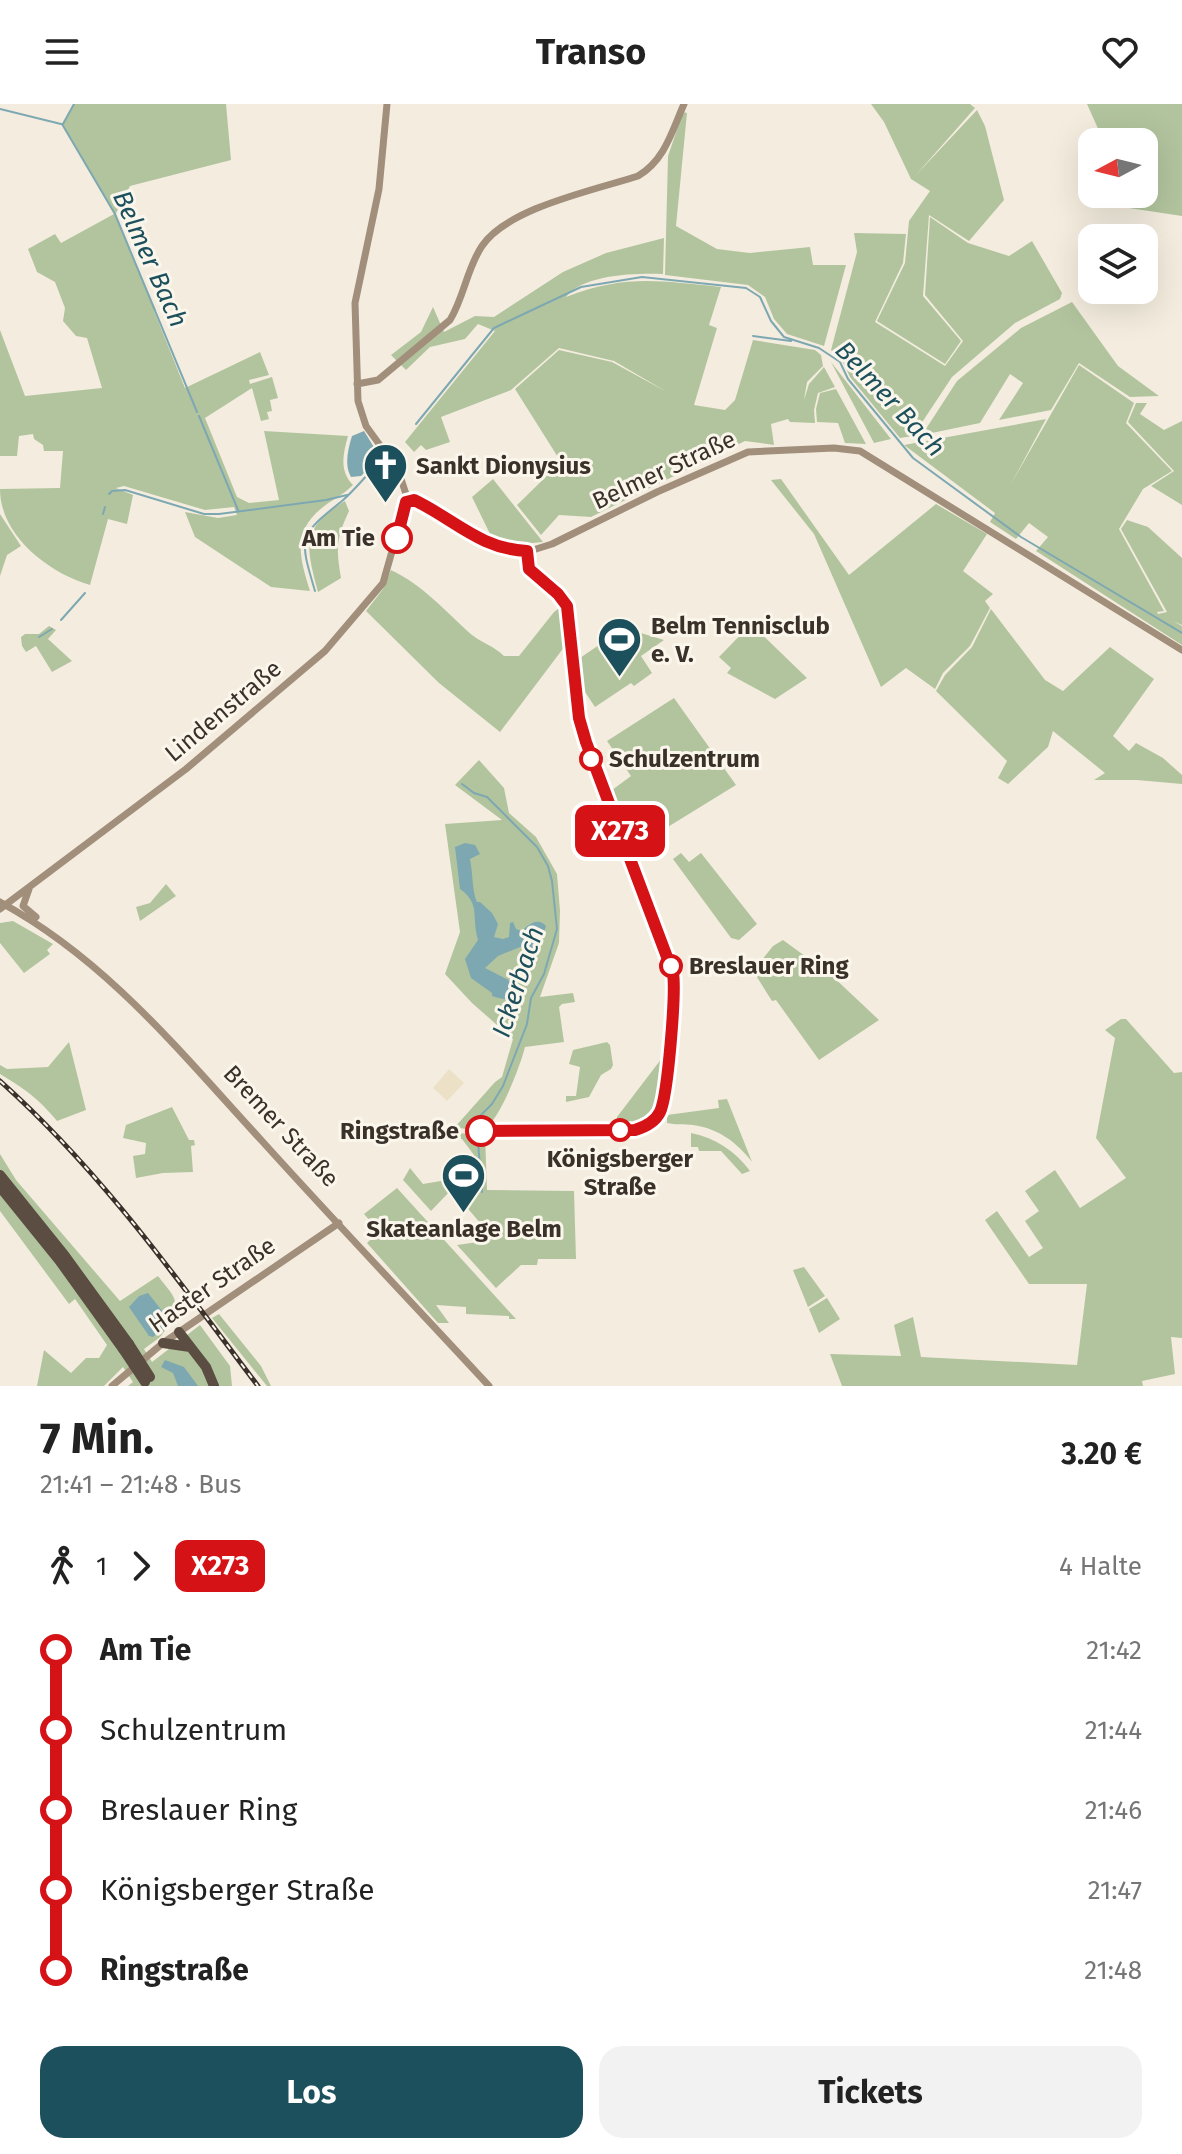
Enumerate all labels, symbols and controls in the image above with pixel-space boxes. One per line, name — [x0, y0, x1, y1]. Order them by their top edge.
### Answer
icon: menu — [40, 30, 84, 74]
text: Transo — [536, 30, 646, 74]
icon: heart — [1098, 30, 1142, 74]
north arrow — [1078, 128, 1158, 208]
map controls — [1078, 128, 1158, 304]
water label: Belmer Bach — [106, 186, 194, 332]
button: layers — [1078, 224, 1158, 304]
water label: Belmer Bach — [829, 335, 951, 463]
street label: Belmer Straße — [588, 425, 740, 515]
church icon: Sankt Dionysius — [361, 442, 409, 505]
place label: Sankt Dionysius — [416, 452, 591, 480]
marker: Am Tie — [382, 523, 412, 553]
place label: Am Tie — [301, 524, 375, 552]
place label: Belm Tennisclub e. V. — [651, 612, 830, 668]
sports icon: Belm Tennisclub e. V. — [596, 616, 644, 679]
street label: Lindenstraße — [159, 654, 287, 768]
place label: Schulzentrum — [609, 745, 760, 773]
marker: Schulzentrum — [580, 748, 602, 770]
line badge: X273 — [564, 805, 676, 857]
text: X273 — [591, 814, 649, 847]
water label: Ickerbach — [486, 923, 550, 1041]
place label: Breslauer Ring — [689, 952, 849, 980]
marker: Breslauer Ring — [660, 955, 682, 977]
street label: Bremer Straße — [218, 1059, 344, 1193]
marker: Ringstraße — [466, 1116, 496, 1146]
place label: Ringstraße — [340, 1117, 459, 1145]
marker: Königsberger Straße — [609, 1119, 631, 1141]
place label: Königsberger Straße — [547, 1145, 694, 1201]
sports icon: Skateanlage Belm — [440, 1151, 488, 1214]
place label: Skateanlage Belm — [366, 1215, 562, 1243]
street label: Haster Straße — [143, 1231, 281, 1339]
text: 7 Min. — [40, 1412, 154, 1465]
text: 3.20 € — [1061, 1436, 1142, 1472]
text: 21:41 – 21:48 · Bus — [40, 1469, 241, 1500]
icon: walk — [40, 1544, 84, 1588]
icon: forward — [119, 1544, 163, 1588]
text: X273 — [191, 1549, 249, 1582]
text: 1 — [96, 1551, 107, 1582]
text: 4 Halte — [1059, 1551, 1142, 1582]
text: Am Tie — [100, 1632, 191, 1668]
text: 21:42 — [1086, 1635, 1142, 1666]
text: Schulzentrum — [100, 1712, 287, 1748]
text: 21:44 — [1085, 1715, 1142, 1746]
text: Breslauer Ring — [100, 1792, 297, 1828]
text: 21:46 — [1085, 1795, 1142, 1826]
text: Königsberger Straße — [100, 1872, 375, 1908]
text: 21:47 — [1088, 1875, 1142, 1906]
text: Ringstraße — [100, 1952, 249, 1988]
text: 21:48 — [1084, 1955, 1142, 1986]
button: Los — [40, 2046, 583, 2138]
button: Tickets — [599, 2046, 1142, 2138]

